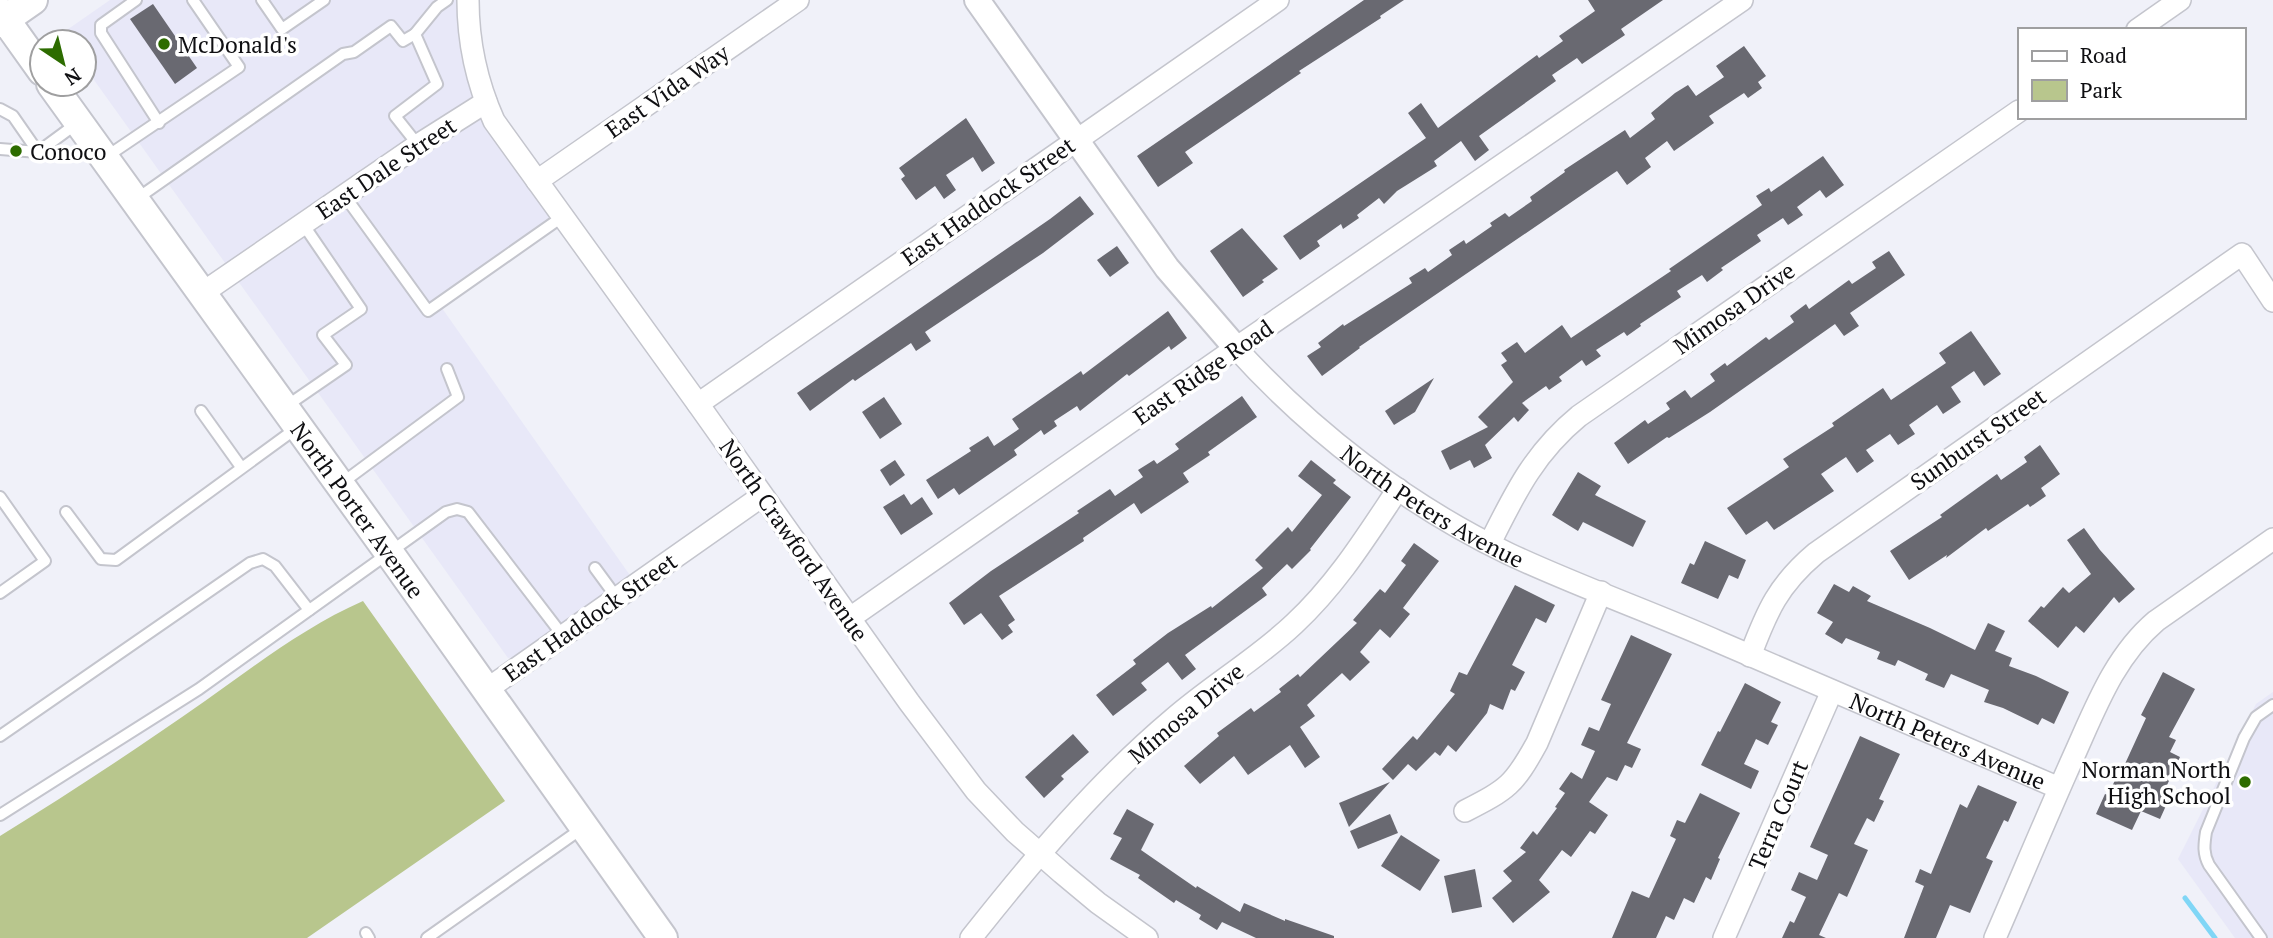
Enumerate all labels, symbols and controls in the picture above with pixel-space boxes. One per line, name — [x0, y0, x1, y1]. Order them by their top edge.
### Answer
north arrow — [28, 28, 98, 98]
legend — [2018, 28, 2245, 119]
place label: McDonald's — [178, 29, 297, 60]
marker: McDonald's — [156, 36, 172, 52]
street label: East Vida Way — [599, 37, 735, 145]
text: Road — [2080, 41, 2127, 69]
text: N — [59, 63, 86, 92]
text: Park — [2080, 76, 2122, 104]
street label: East Dale Street — [310, 109, 462, 226]
street label: East Haddock Street — [895, 129, 1081, 273]
place label: Conoco — [30, 136, 106, 167]
marker: Conoco — [8, 143, 24, 159]
street label: Mimosa Drive — [1667, 255, 1801, 361]
street label: East Ridge Road — [1127, 312, 1279, 432]
street label: Sunburst Street — [1904, 380, 2052, 497]
street label: North Porter Avenue — [284, 416, 432, 604]
street label: North Crawford Avenue — [712, 433, 876, 647]
street label: North Peters Avenue — [1335, 438, 1529, 574]
street label: East Haddock Street — [497, 545, 683, 689]
street label: Mimosa Drive — [1122, 656, 1250, 770]
street label: North Peters Avenue — [1845, 685, 2051, 796]
place label: Norman North High School — [2081, 754, 2231, 811]
street label: Terra Court — [1741, 755, 1815, 875]
marker: Norman North High School — [2237, 774, 2253, 790]

